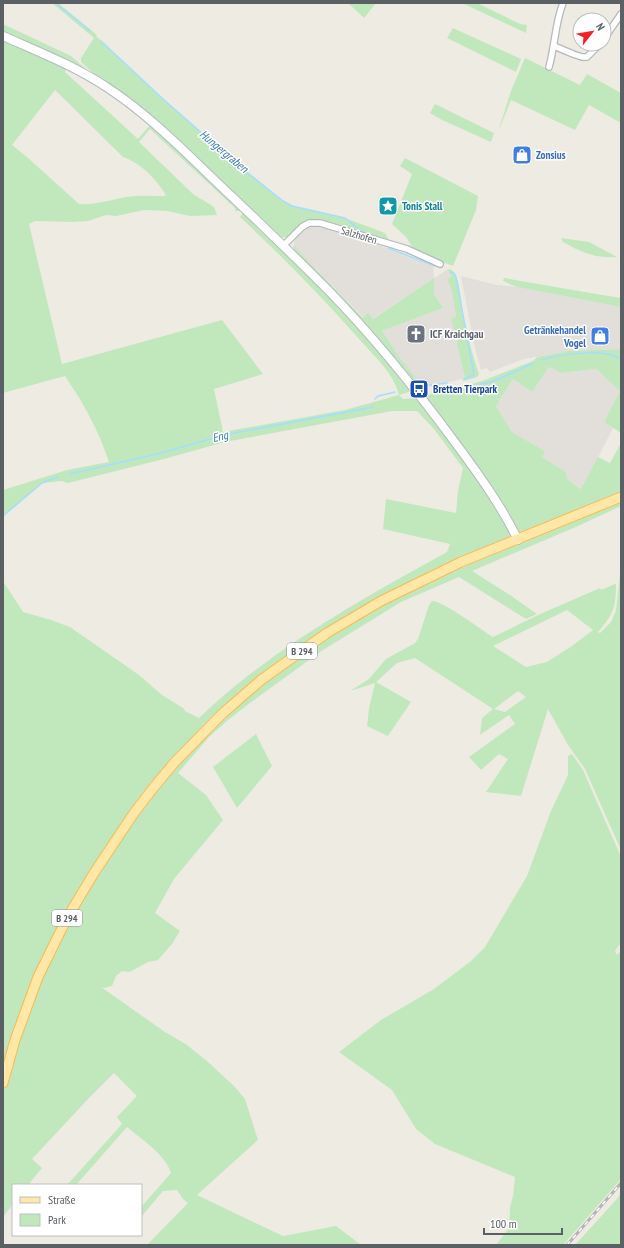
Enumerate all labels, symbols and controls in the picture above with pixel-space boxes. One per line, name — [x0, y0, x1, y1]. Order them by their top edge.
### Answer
north arrow — [572, 12, 612, 52]
text: N — [593, 21, 608, 33]
water label: Hungergraben — [197, 126, 252, 176]
shop icon: Zonsius — [511, 144, 533, 166]
place label: Zonsius — [536, 148, 566, 162]
place icon: Tonis Stall — [377, 195, 399, 217]
place label: Tonis Stall — [402, 199, 443, 213]
street label: Salzhofen — [339, 223, 379, 247]
church icon: ICF Kraichgau — [405, 323, 427, 345]
place label: Getränkehandel Vogel — [524, 323, 586, 350]
shop icon: Getränkehandel Vogel — [589, 325, 611, 347]
place label: ICF Kraichgau — [430, 327, 484, 341]
bus stop icon: Bretten Tierpark — [408, 378, 430, 400]
place label: Bretten Tierpark — [433, 382, 498, 396]
water label: Eng — [211, 427, 230, 445]
road number: B 294 — [287, 643, 317, 659]
road number: B 294 — [52, 910, 82, 926]
legend — [12, 1184, 142, 1236]
text: Straße — [48, 1192, 75, 1207]
scale bar — [484, 1210, 562, 1236]
text: Park — [48, 1212, 66, 1227]
text: 100 m — [490, 1216, 517, 1231]

